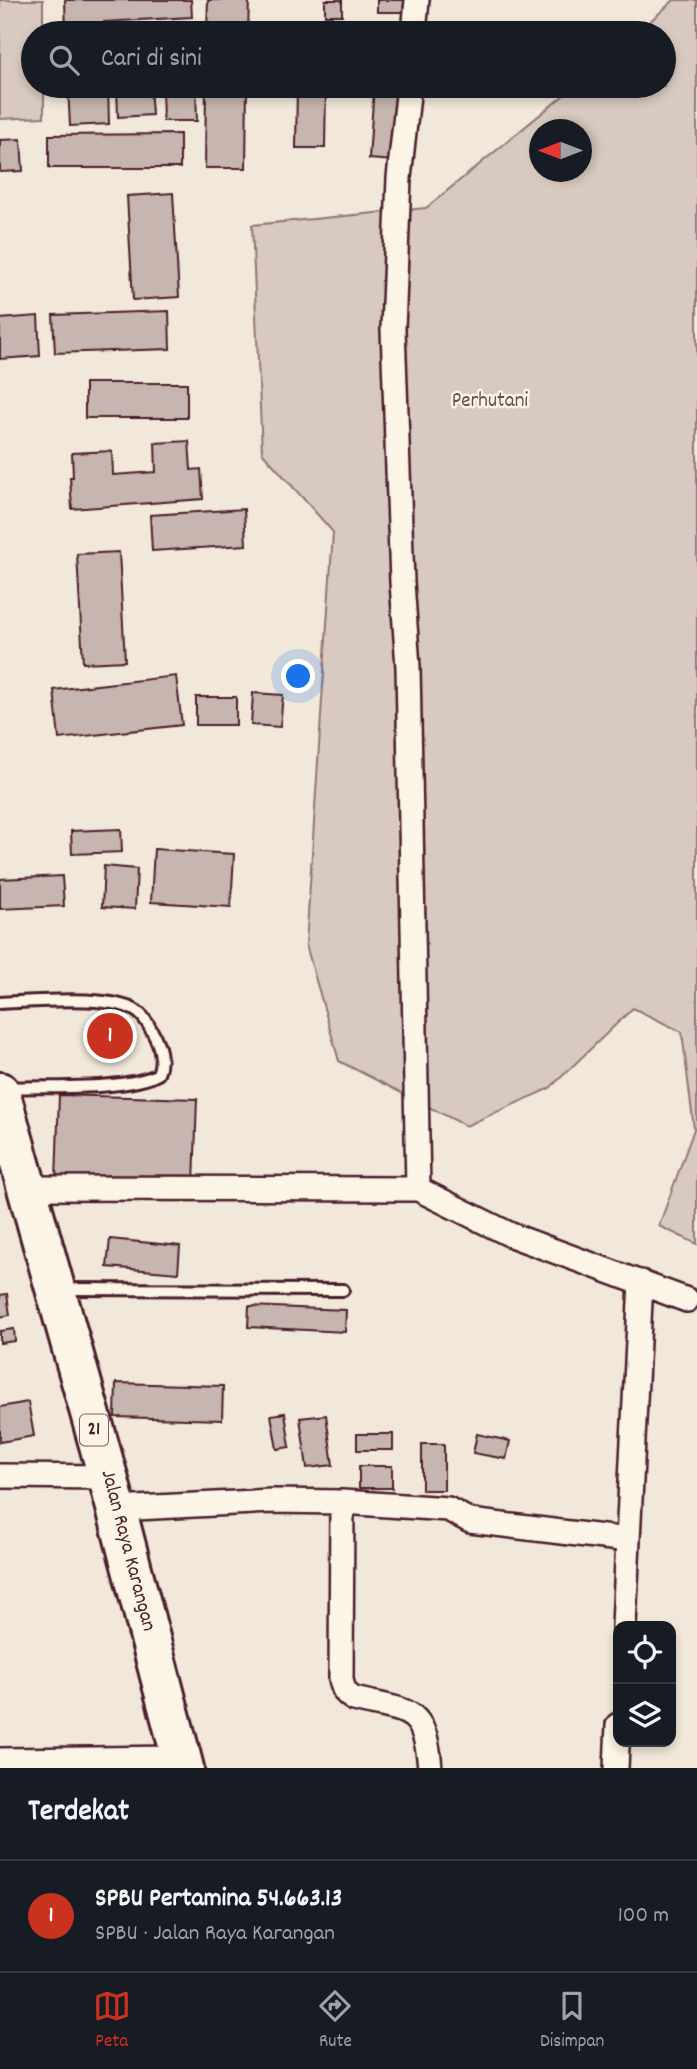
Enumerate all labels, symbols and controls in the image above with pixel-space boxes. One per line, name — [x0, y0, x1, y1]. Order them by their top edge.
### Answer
search box — [21, 21, 676, 98]
icon: search — [45, 41, 83, 79]
text: Cari di sini — [101, 41, 202, 78]
north arrow — [529, 119, 592, 182]
park label: Perhutani — [452, 387, 528, 417]
your location — [281, 659, 315, 693]
pin: 1 — [87, 1010, 133, 1062]
road number: 21 — [80, 1414, 108, 1446]
street label: Jalan Raya Karangan — [92, 1466, 163, 1635]
map controls — [613, 1621, 676, 1747]
button: locate — [613, 1621, 676, 1684]
button: layers — [613, 1684, 676, 1747]
text: Terdekat — [28, 1792, 129, 1835]
text: SPBU Pertamina 54.663.13 — [95, 1881, 342, 1918]
text: 1 — [48, 1900, 54, 1933]
text: 100 m — [618, 1900, 669, 1933]
text: SPBU · Jalan Raya Karangan — [95, 1918, 335, 1951]
tab: Peta — [93, 1987, 131, 2056]
tab: Rute — [316, 1987, 354, 2056]
tab: Disimpan — [540, 1987, 604, 2056]

